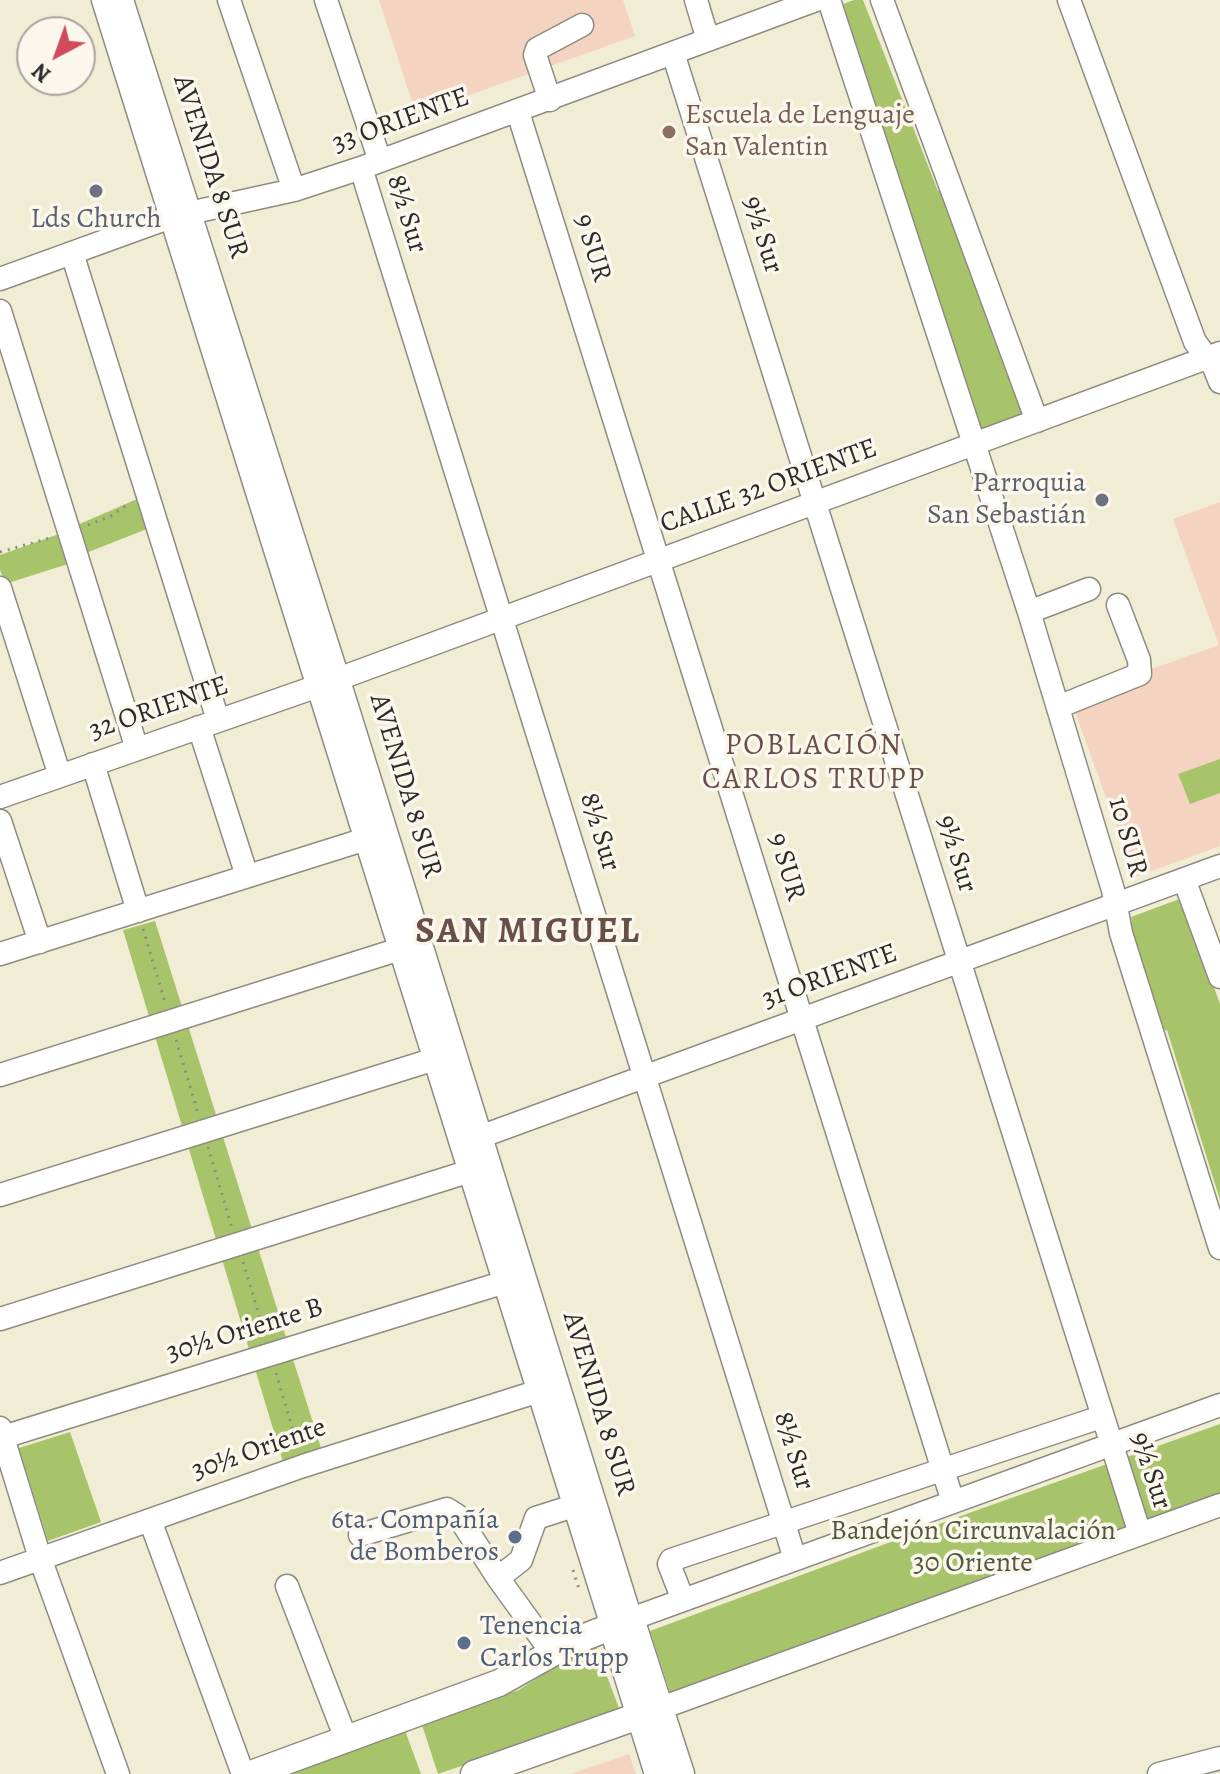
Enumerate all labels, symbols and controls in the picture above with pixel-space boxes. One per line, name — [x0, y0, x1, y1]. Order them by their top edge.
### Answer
north arrow — [16, 16, 96, 96]
text: N — [26, 56, 57, 89]
street label: AVENIDA 8 SUR — [165, 71, 255, 263]
street label: 33 ORIENTE — [328, 81, 474, 161]
place label: Escuela de Lenguaje San Valentin — [685, 99, 915, 165]
marker: Escuela de Lenguaje San Valentin — [660, 123, 678, 141]
street label: 8½ Sur — [378, 171, 434, 257]
marker: Lds Church — [87, 182, 105, 200]
street label: 9½ Sur — [734, 192, 790, 278]
place label: Lds Church — [31, 203, 161, 237]
street label: 9 SUR — [566, 210, 618, 286]
street label: CALLE 32 ORIENTE — [656, 432, 882, 542]
place label: Parroquia San Sebastián — [927, 467, 1086, 533]
marker: Parroquia San Sebastián — [1093, 491, 1111, 509]
street label: 32 ORIENTE — [85, 670, 233, 748]
street label: AVENIDA 8 SUR — [361, 690, 449, 882]
district label: POBLACIÓN CARLOS TRUPP — [702, 729, 926, 800]
street label: 8½ Sur — [571, 789, 627, 875]
street label: 10 SUR — [1100, 793, 1154, 881]
street label: 9½ Sur — [928, 811, 984, 897]
street label: 9 SUR — [760, 829, 812, 905]
district label: SAN MIGUEL — [415, 911, 641, 955]
street label: 31 ORIENTE — [758, 937, 902, 1017]
street label: 30½ Oriente B — [163, 1291, 327, 1371]
street label: AVENIDA 8 SUR — [554, 1308, 642, 1500]
street label: 8½ Sur — [765, 1408, 821, 1494]
street label: 30½ Oriente — [187, 1411, 331, 1489]
street label: 9½ Sur — [1122, 1428, 1178, 1514]
place label: 6ta. Compañía de Bomberos — [331, 1504, 499, 1570]
park label: Bandejón Circunvalación 30 Oriente — [830, 1515, 1116, 1581]
marker: 6ta. Compañía de Bomberos — [506, 1528, 524, 1546]
place label: Tenencia Carlos Trupp — [480, 1610, 629, 1676]
marker: Tenencia Carlos Trupp — [455, 1634, 473, 1652]

